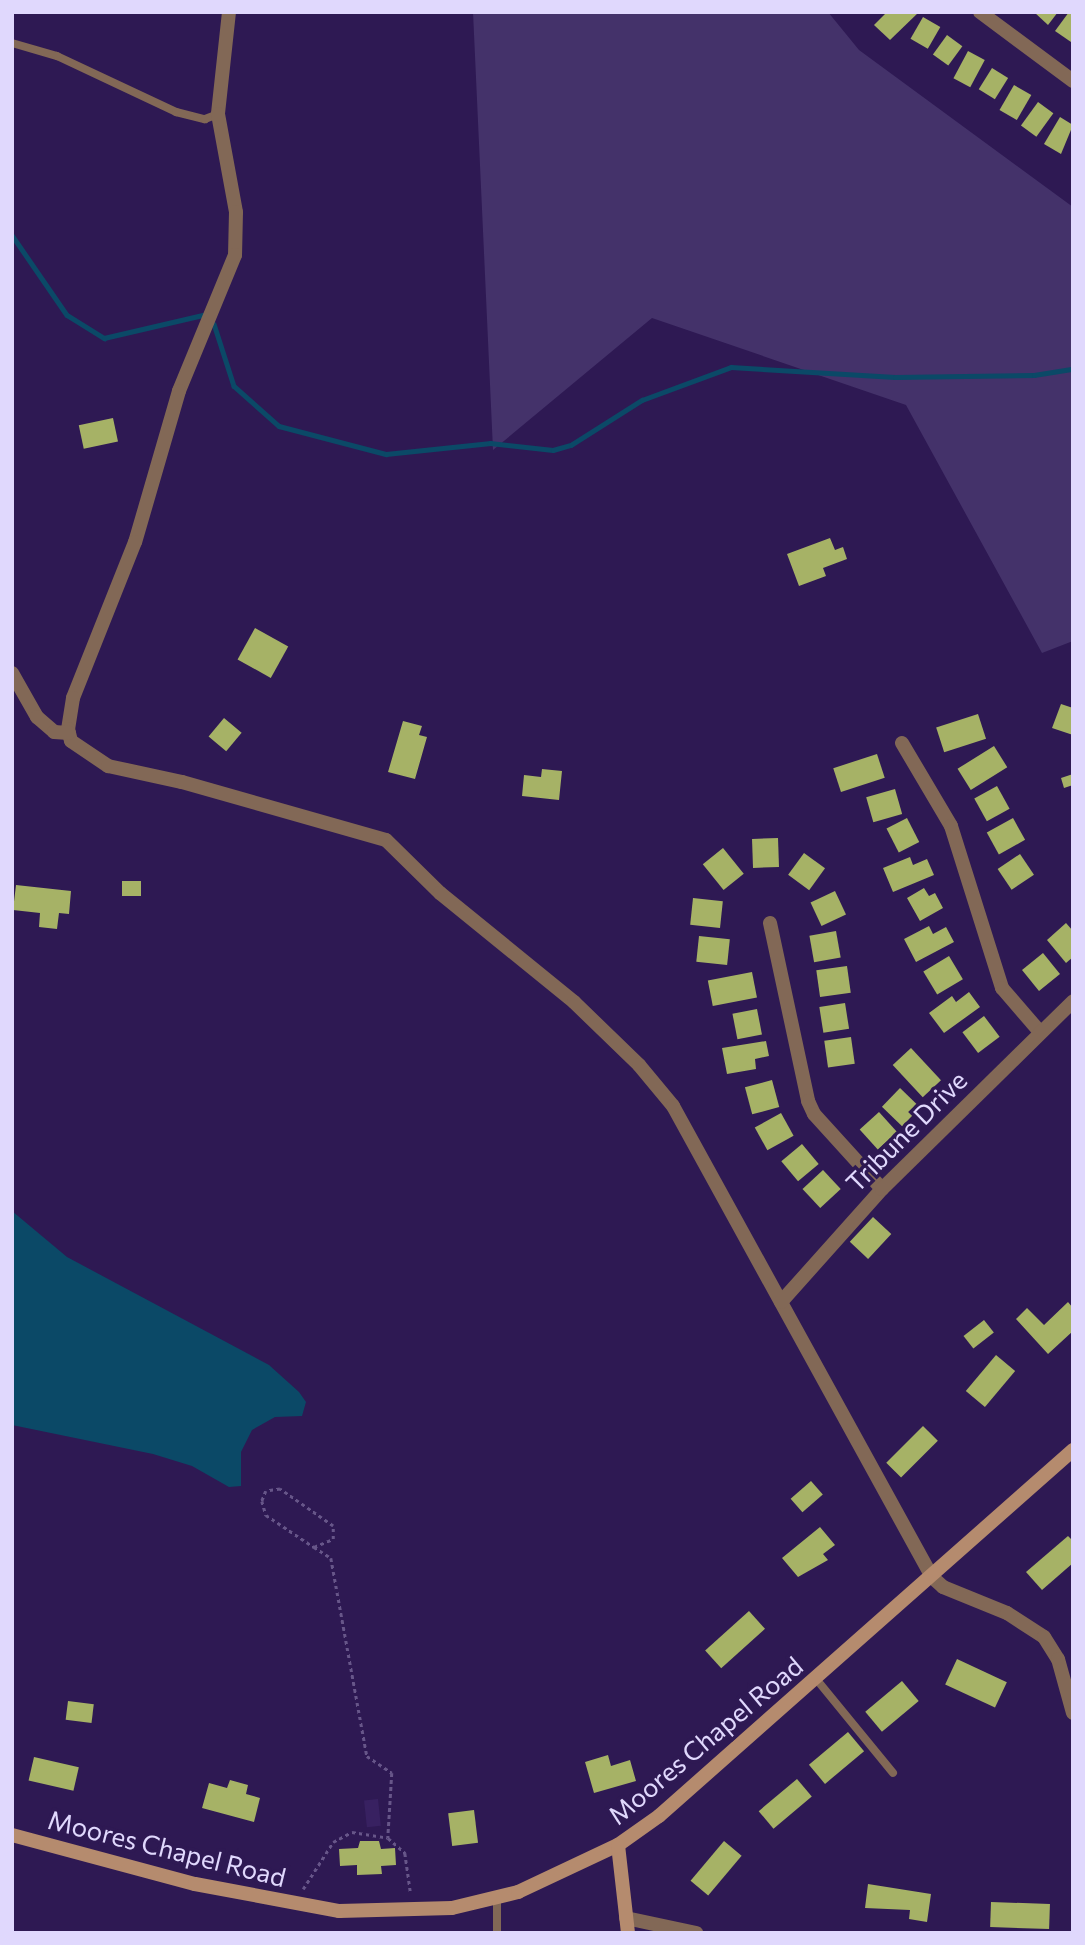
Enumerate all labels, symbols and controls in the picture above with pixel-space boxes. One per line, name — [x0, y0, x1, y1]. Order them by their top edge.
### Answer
street label: Tribune Drive — [839, 1064, 973, 1198]
street label: Moores Chapel Road — [601, 1650, 809, 1830]
street label: Moores Chapel Road — [45, 1803, 289, 1893]

